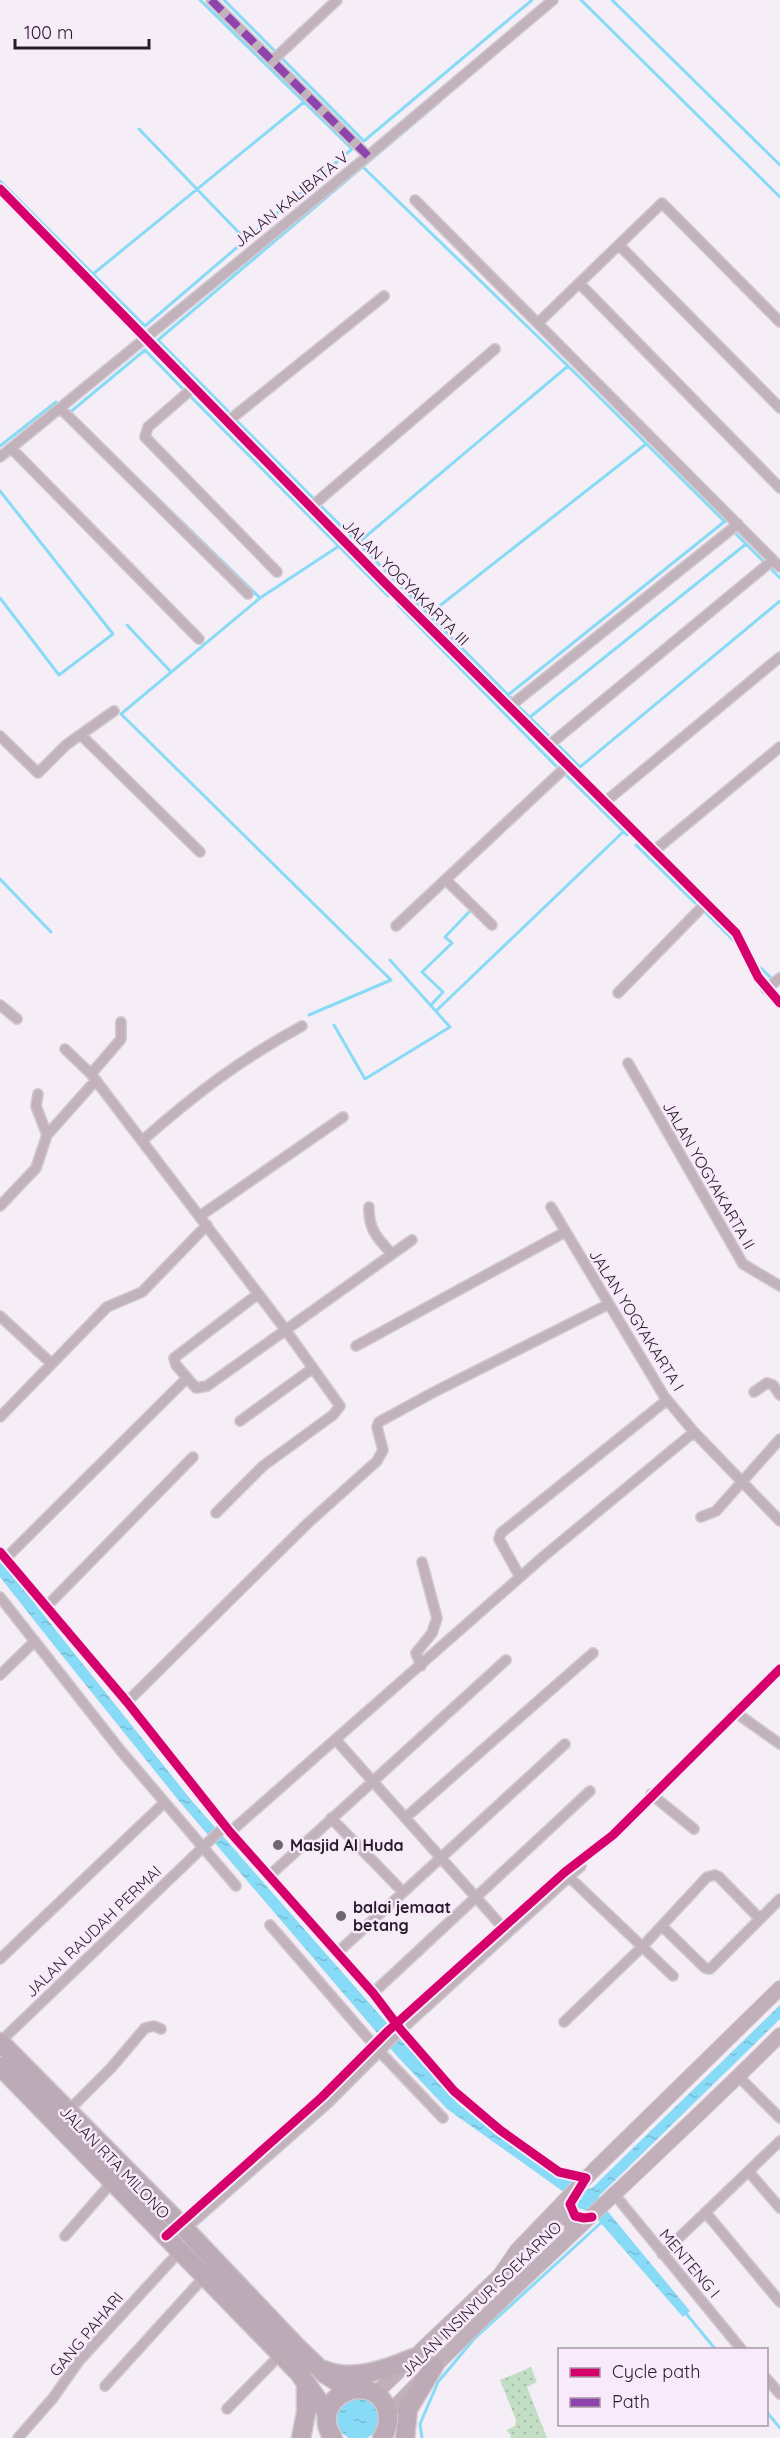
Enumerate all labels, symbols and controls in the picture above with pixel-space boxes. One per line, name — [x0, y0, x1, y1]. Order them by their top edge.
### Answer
scale bar — [15, 12, 148, 50]
text: 100 m — [24, 21, 73, 44]
street label: JALAN KALIBATA V — [230, 146, 353, 251]
street label: JALAN YOGYAKARTA III — [338, 514, 474, 650]
street label: JALAN YOGYAKARTA II — [658, 1097, 760, 1253]
street label: JALAN YOGYAKARTA I — [585, 1245, 689, 1395]
place label: Masjid Al Huda — [290, 1835, 404, 1855]
marker: Masjid Al Huda — [271, 1838, 285, 1852]
street label: JALAN RAUDAH PERMAI — [21, 1861, 165, 2001]
place label: balai jemaat betang — [353, 1897, 451, 1935]
marker: balai jemaat betang — [334, 1909, 348, 1923]
street label: JALAN RTA MILONO — [56, 2101, 174, 2223]
street label: JALAN INSINYUR SOEKARNO — [396, 2217, 566, 2381]
street label: MENTENG I — [655, 2224, 725, 2302]
street label: GANG PAHARI — [45, 2288, 127, 2380]
legend — [558, 2348, 768, 2426]
text: Cycle path — [612, 2360, 700, 2383]
text: Path — [612, 2390, 650, 2413]

